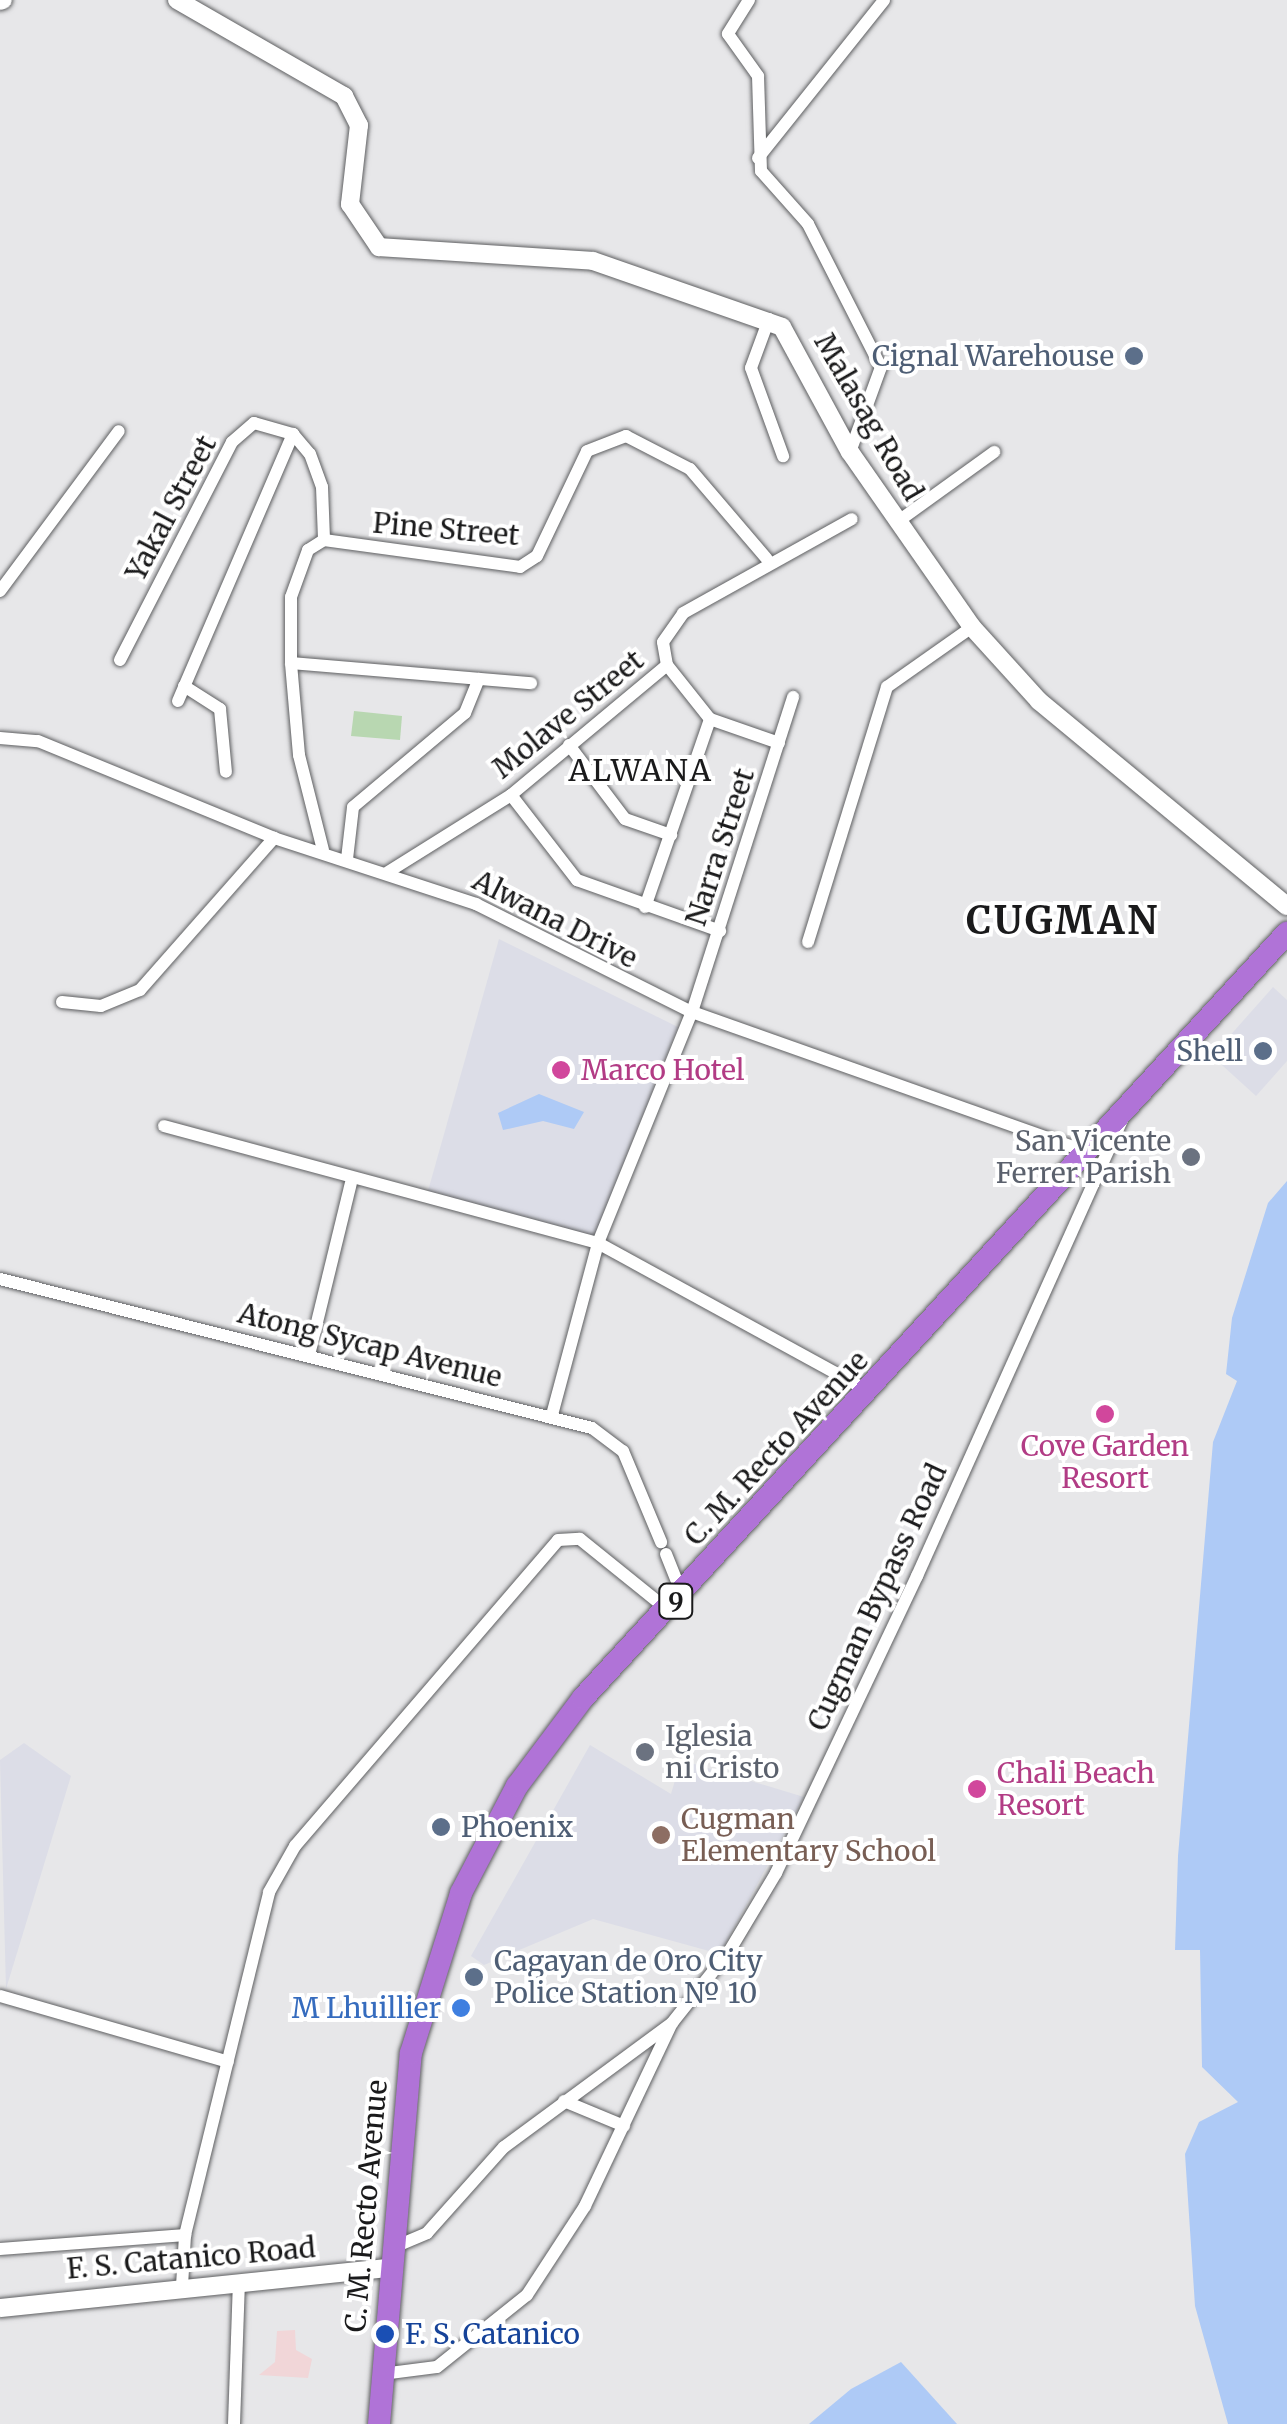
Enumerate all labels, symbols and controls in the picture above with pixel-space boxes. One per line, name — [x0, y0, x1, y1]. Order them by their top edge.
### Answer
street label: Malasag Road — [808, 327, 930, 507]
place label: Cignal Warehouse — [872, 339, 1114, 373]
marker: Cignal Warehouse — [1123, 345, 1145, 367]
street label: Yakal Street — [119, 430, 223, 586]
street label: Pine Street — [371, 506, 521, 552]
street label: Molave Street — [486, 643, 650, 785]
district label: ALWANA — [568, 752, 714, 788]
street label: Narra Street — [679, 764, 761, 930]
street label: Alwana Drive — [467, 863, 643, 975]
district label: CUGMAN — [966, 898, 1160, 944]
place label: Shell — [1176, 1034, 1243, 1068]
marker: Shell — [1252, 1040, 1274, 1062]
place label: Marco Hotel — [581, 1053, 744, 1087]
marker: Marco Hotel — [550, 1059, 572, 1081]
place label: San Vicente Ferrer Parish — [996, 1124, 1171, 1190]
marker: San Vicente Ferrer Parish — [1180, 1146, 1202, 1168]
street label: Atong Sycap Avenue — [235, 1296, 505, 1394]
street label: C. M. Recto Avenue — [677, 1344, 875, 1552]
marker: Cove Garden Resort — [1094, 1403, 1116, 1425]
place label: Cove Garden Resort — [1021, 1429, 1189, 1495]
street label: Cugman Bypass Road — [800, 1458, 954, 1736]
road number: 9 — [656, 1581, 696, 1621]
place label: Iglesia ni Cristo — [665, 1719, 779, 1785]
marker: Iglesia ni Cristo — [634, 1741, 656, 1763]
place label: Chali Beach Resort — [997, 1756, 1155, 1822]
marker: Chali Beach Resort — [966, 1778, 988, 1800]
place label: Cugman Elementary School — [681, 1802, 936, 1868]
place label: Phoenix — [461, 1810, 573, 1844]
marker: Phoenix — [430, 1816, 452, 1838]
marker: Cugman Elementary School — [650, 1824, 672, 1846]
place label: Cagayan de Oro City Police Station № 10 — [494, 1944, 762, 2010]
marker: Cagayan de Oro City Police Station № 10 — [463, 1966, 485, 1988]
place label: M Lhuillier — [292, 1991, 441, 2025]
marker: M Lhuillier — [450, 1997, 472, 2019]
street label: C. M. Recto Avenue — [338, 2078, 394, 2334]
street label: F. S. Catanico Road — [65, 2230, 317, 2286]
place label: F. S. Catanico — [405, 2317, 580, 2351]
marker: F. S. Catanico — [374, 2323, 396, 2345]

